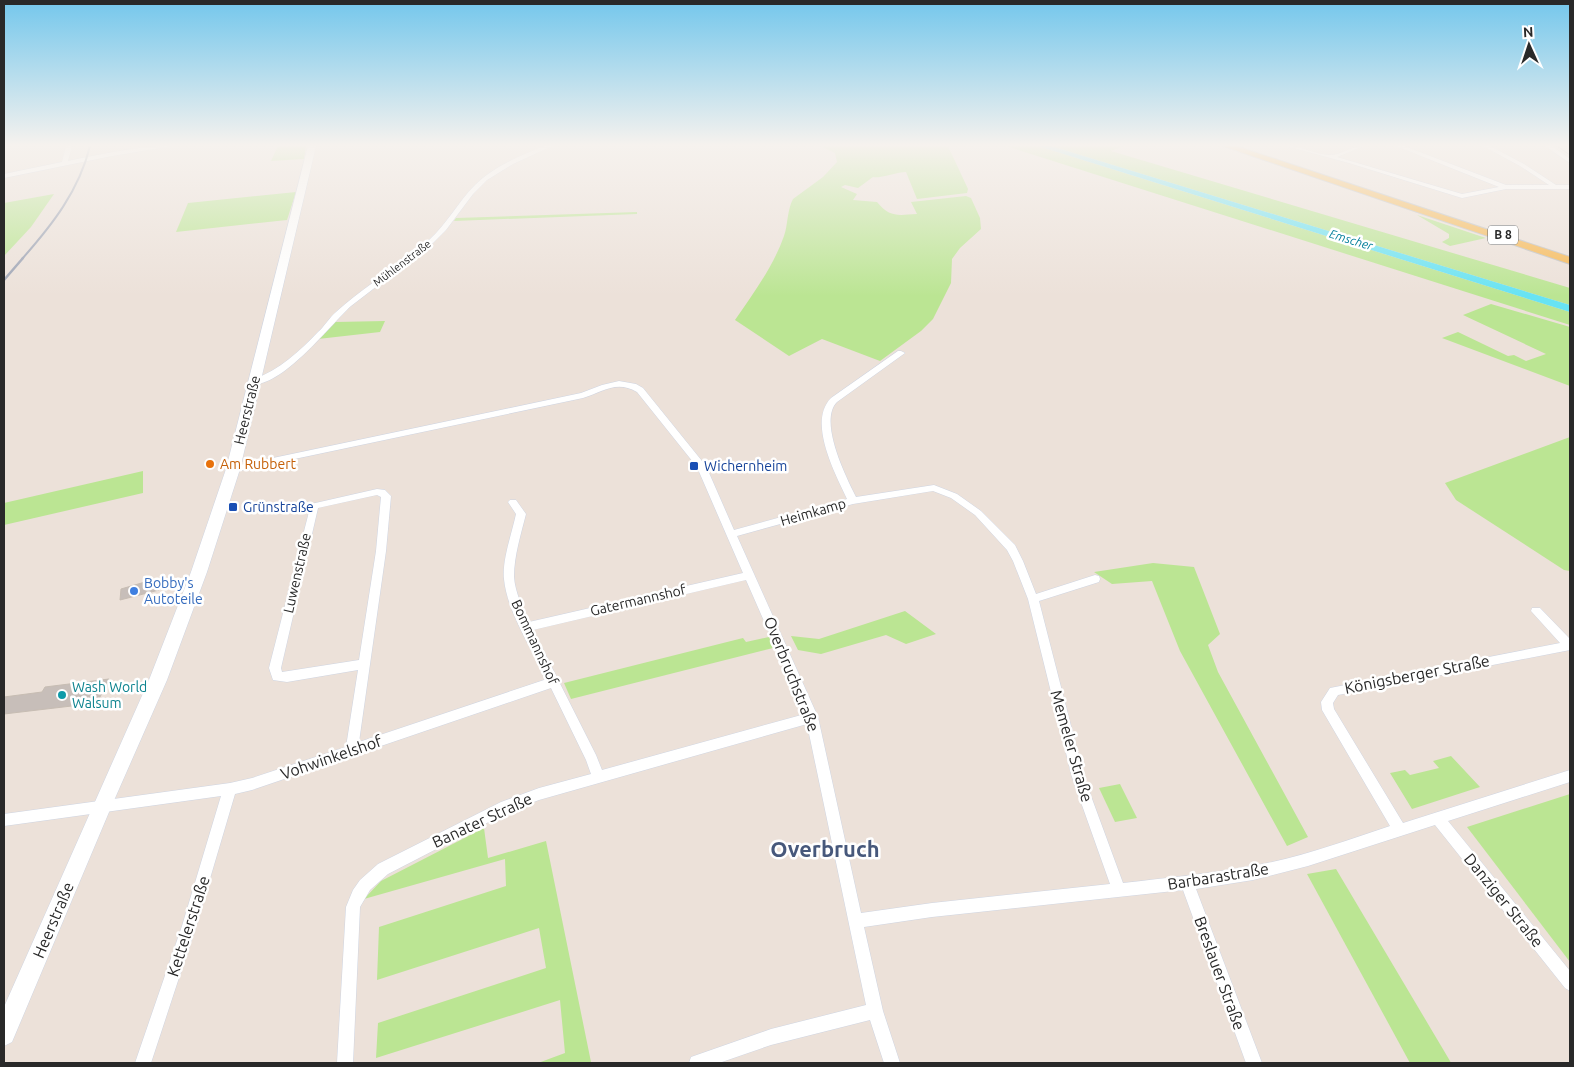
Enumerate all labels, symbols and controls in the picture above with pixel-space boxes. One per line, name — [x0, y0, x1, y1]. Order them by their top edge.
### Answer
north arrow — [1504, 20, 1554, 70]
text: N — [1523, 24, 1534, 40]
road number: B 8 — [1488, 226, 1518, 244]
water label: Emscher — [1328, 227, 1375, 252]
street label: Mühlenstraße — [371, 237, 433, 289]
street label: Heerstraße — [231, 374, 263, 446]
place label: Am Rubbert — [220, 456, 297, 472]
marker: Am Rubbert — [204, 458, 216, 470]
place label: Wichernheim — [704, 458, 787, 474]
marker: Wichernheim — [688, 460, 700, 472]
street label: Heimkamp — [778, 495, 848, 529]
place label: Grünstraße — [243, 499, 314, 515]
marker: Grünstraße — [227, 501, 239, 513]
street label: Luwenstraße — [280, 531, 314, 615]
place label: Bobby's Autoteile — [144, 575, 203, 607]
street label: Gatermannshof — [589, 581, 688, 619]
marker: Bobby's Autoteile — [128, 585, 140, 597]
street label: Bommannshof — [508, 597, 562, 688]
street label: Overbruchstraße — [761, 614, 823, 734]
street label: Königsberger Straße — [1343, 651, 1491, 697]
place label: Wash World Walsum — [72, 679, 147, 711]
street label: Memeler Straße — [1047, 688, 1097, 804]
marker: Wash World Walsum — [56, 689, 68, 701]
street label: Vohwinkelshof — [278, 731, 385, 783]
street label: Banater Straße — [429, 789, 535, 851]
district label: Overbruch — [770, 836, 880, 861]
street label: Danziger Straße — [1461, 850, 1547, 950]
street label: Barbarastraße — [1166, 859, 1270, 893]
street label: Kettelerstraße — [163, 873, 213, 979]
street label: Heerstraße — [29, 879, 77, 961]
street label: Breslauer Straße — [1191, 914, 1249, 1032]

